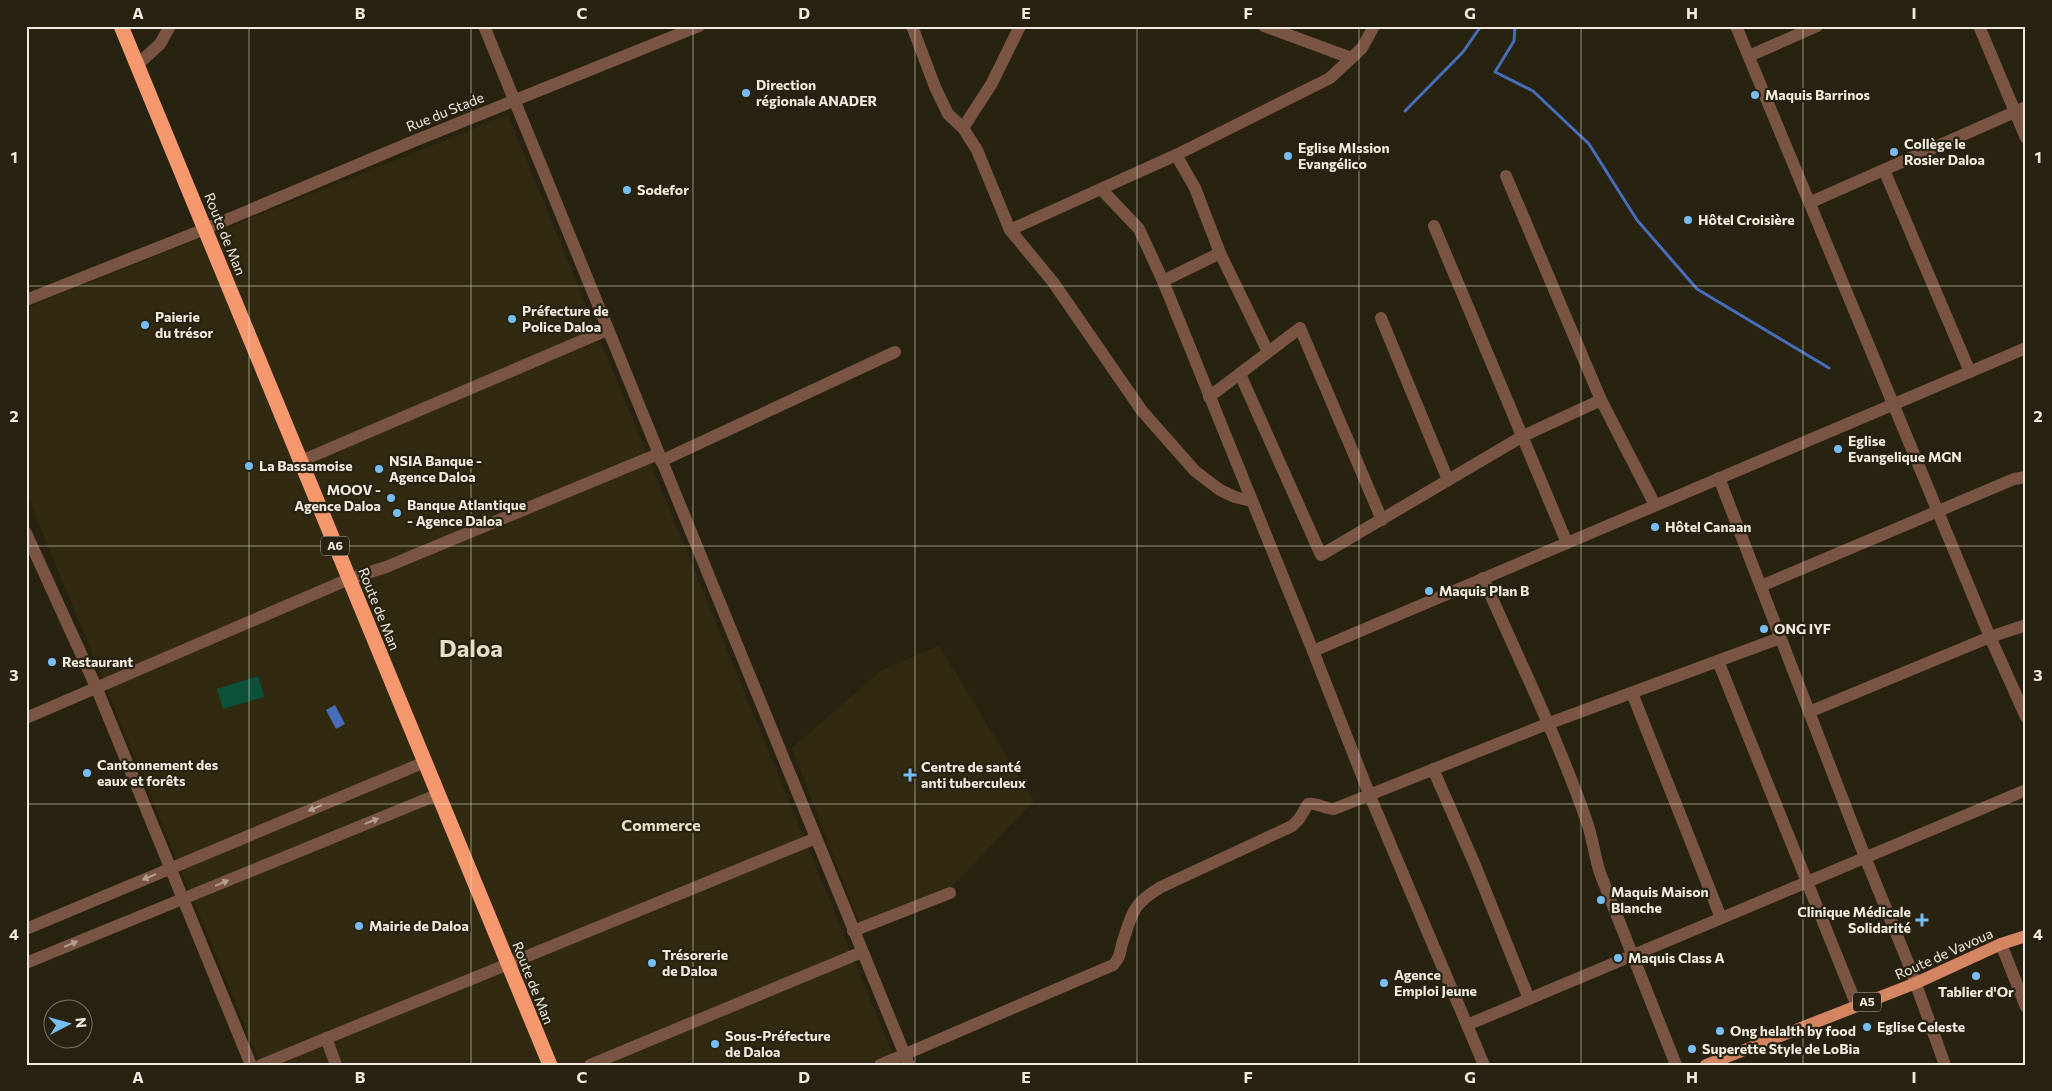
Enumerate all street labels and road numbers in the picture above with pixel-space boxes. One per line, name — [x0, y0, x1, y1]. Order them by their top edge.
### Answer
street label: Rue du Stade — [403, 88, 486, 135]
street label: Route de Man — [201, 190, 250, 278]
road number: A6 — [321, 536, 349, 556]
street label: Route de Man — [355, 565, 404, 653]
street label: Route de Vavoua — [1892, 924, 1995, 983]
street label: Route de Man — [509, 939, 558, 1027]
road number: A5 — [1853, 992, 1881, 1012]

